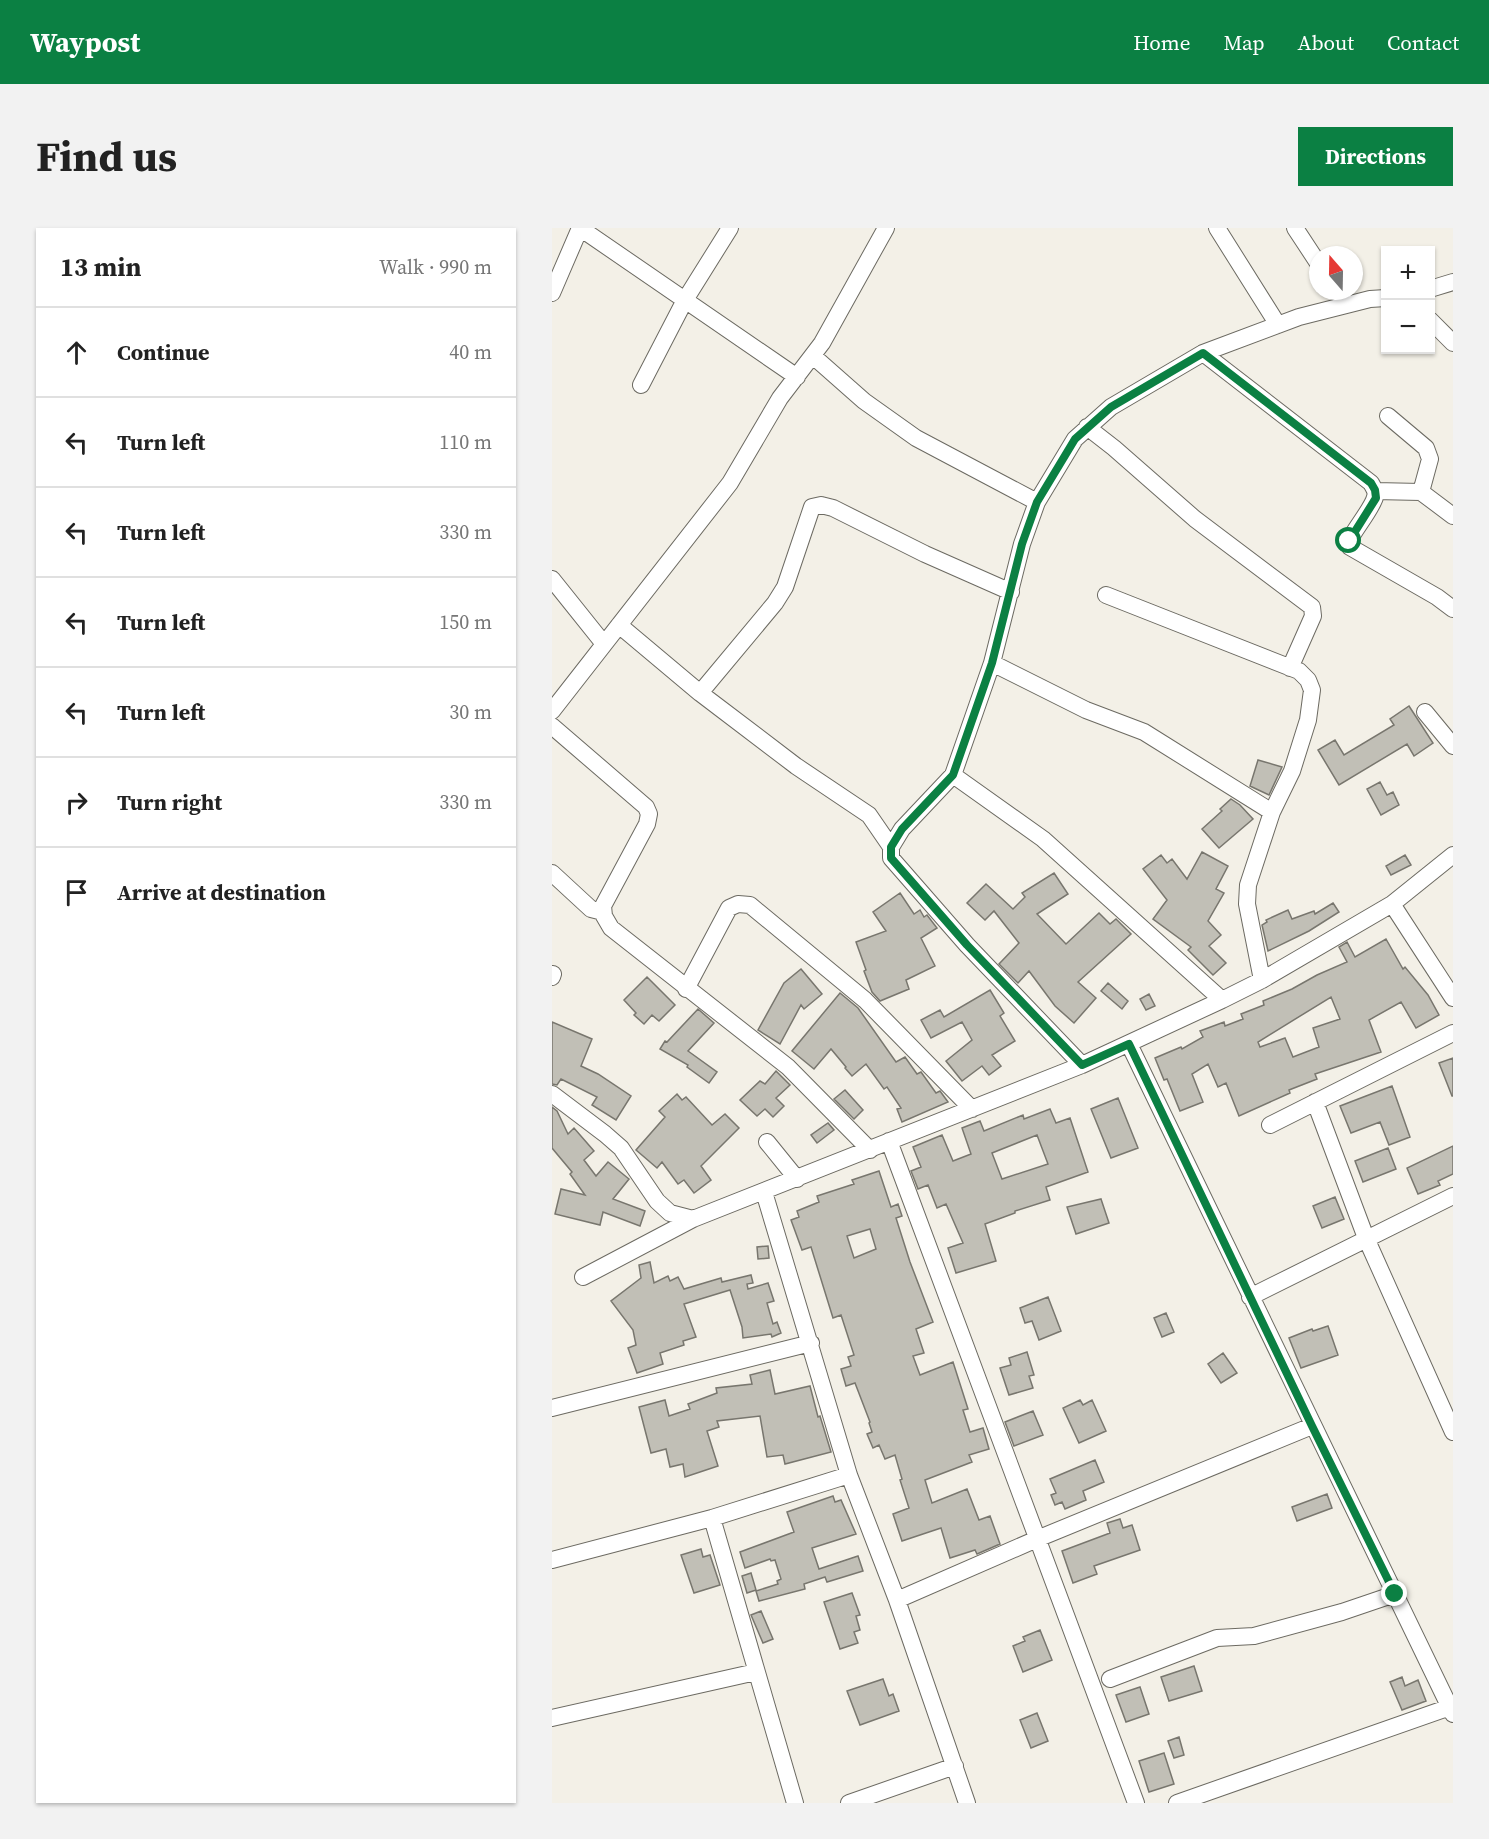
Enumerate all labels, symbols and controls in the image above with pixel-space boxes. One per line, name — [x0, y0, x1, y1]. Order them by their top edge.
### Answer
text: Waypost — [30, 23, 140, 61]
text: Home — [1133, 28, 1191, 57]
text: Map — [1224, 28, 1265, 57]
text: About — [1298, 28, 1354, 57]
text: Contact — [1387, 28, 1459, 57]
text: Find us — [36, 127, 177, 185]
button: Directions — [1298, 127, 1453, 186]
north arrow — [1309, 246, 1363, 300]
map controls — [1381, 246, 1435, 354]
button: + — [1381, 246, 1435, 300]
text: 13 min — [60, 249, 142, 285]
text: Walk · 990 m — [379, 253, 492, 281]
button: − — [1381, 300, 1435, 354]
icon: ahead — [60, 336, 93, 369]
text: Continue — [117, 337, 210, 367]
text: 40 m — [449, 338, 492, 366]
icon: left — [60, 426, 93, 459]
text: Turn left — [117, 427, 205, 457]
text: 110 m — [439, 428, 492, 456]
icon: left — [60, 516, 93, 549]
text: Turn left — [117, 517, 205, 547]
text: 330 m — [439, 518, 492, 546]
route start — [1335, 527, 1361, 553]
icon: left — [60, 606, 93, 639]
text: Turn left — [117, 607, 205, 637]
text: 150 m — [439, 608, 492, 636]
icon: left — [60, 696, 93, 729]
text: Turn left — [117, 697, 205, 727]
text: 30 m — [449, 698, 492, 726]
icon: right — [60, 786, 93, 819]
text: Turn right — [117, 787, 222, 817]
text: 330 m — [439, 788, 492, 816]
icon: arrive — [60, 876, 93, 909]
text: Arrive at destination — [117, 877, 326, 907]
route end — [1381, 1580, 1407, 1606]

